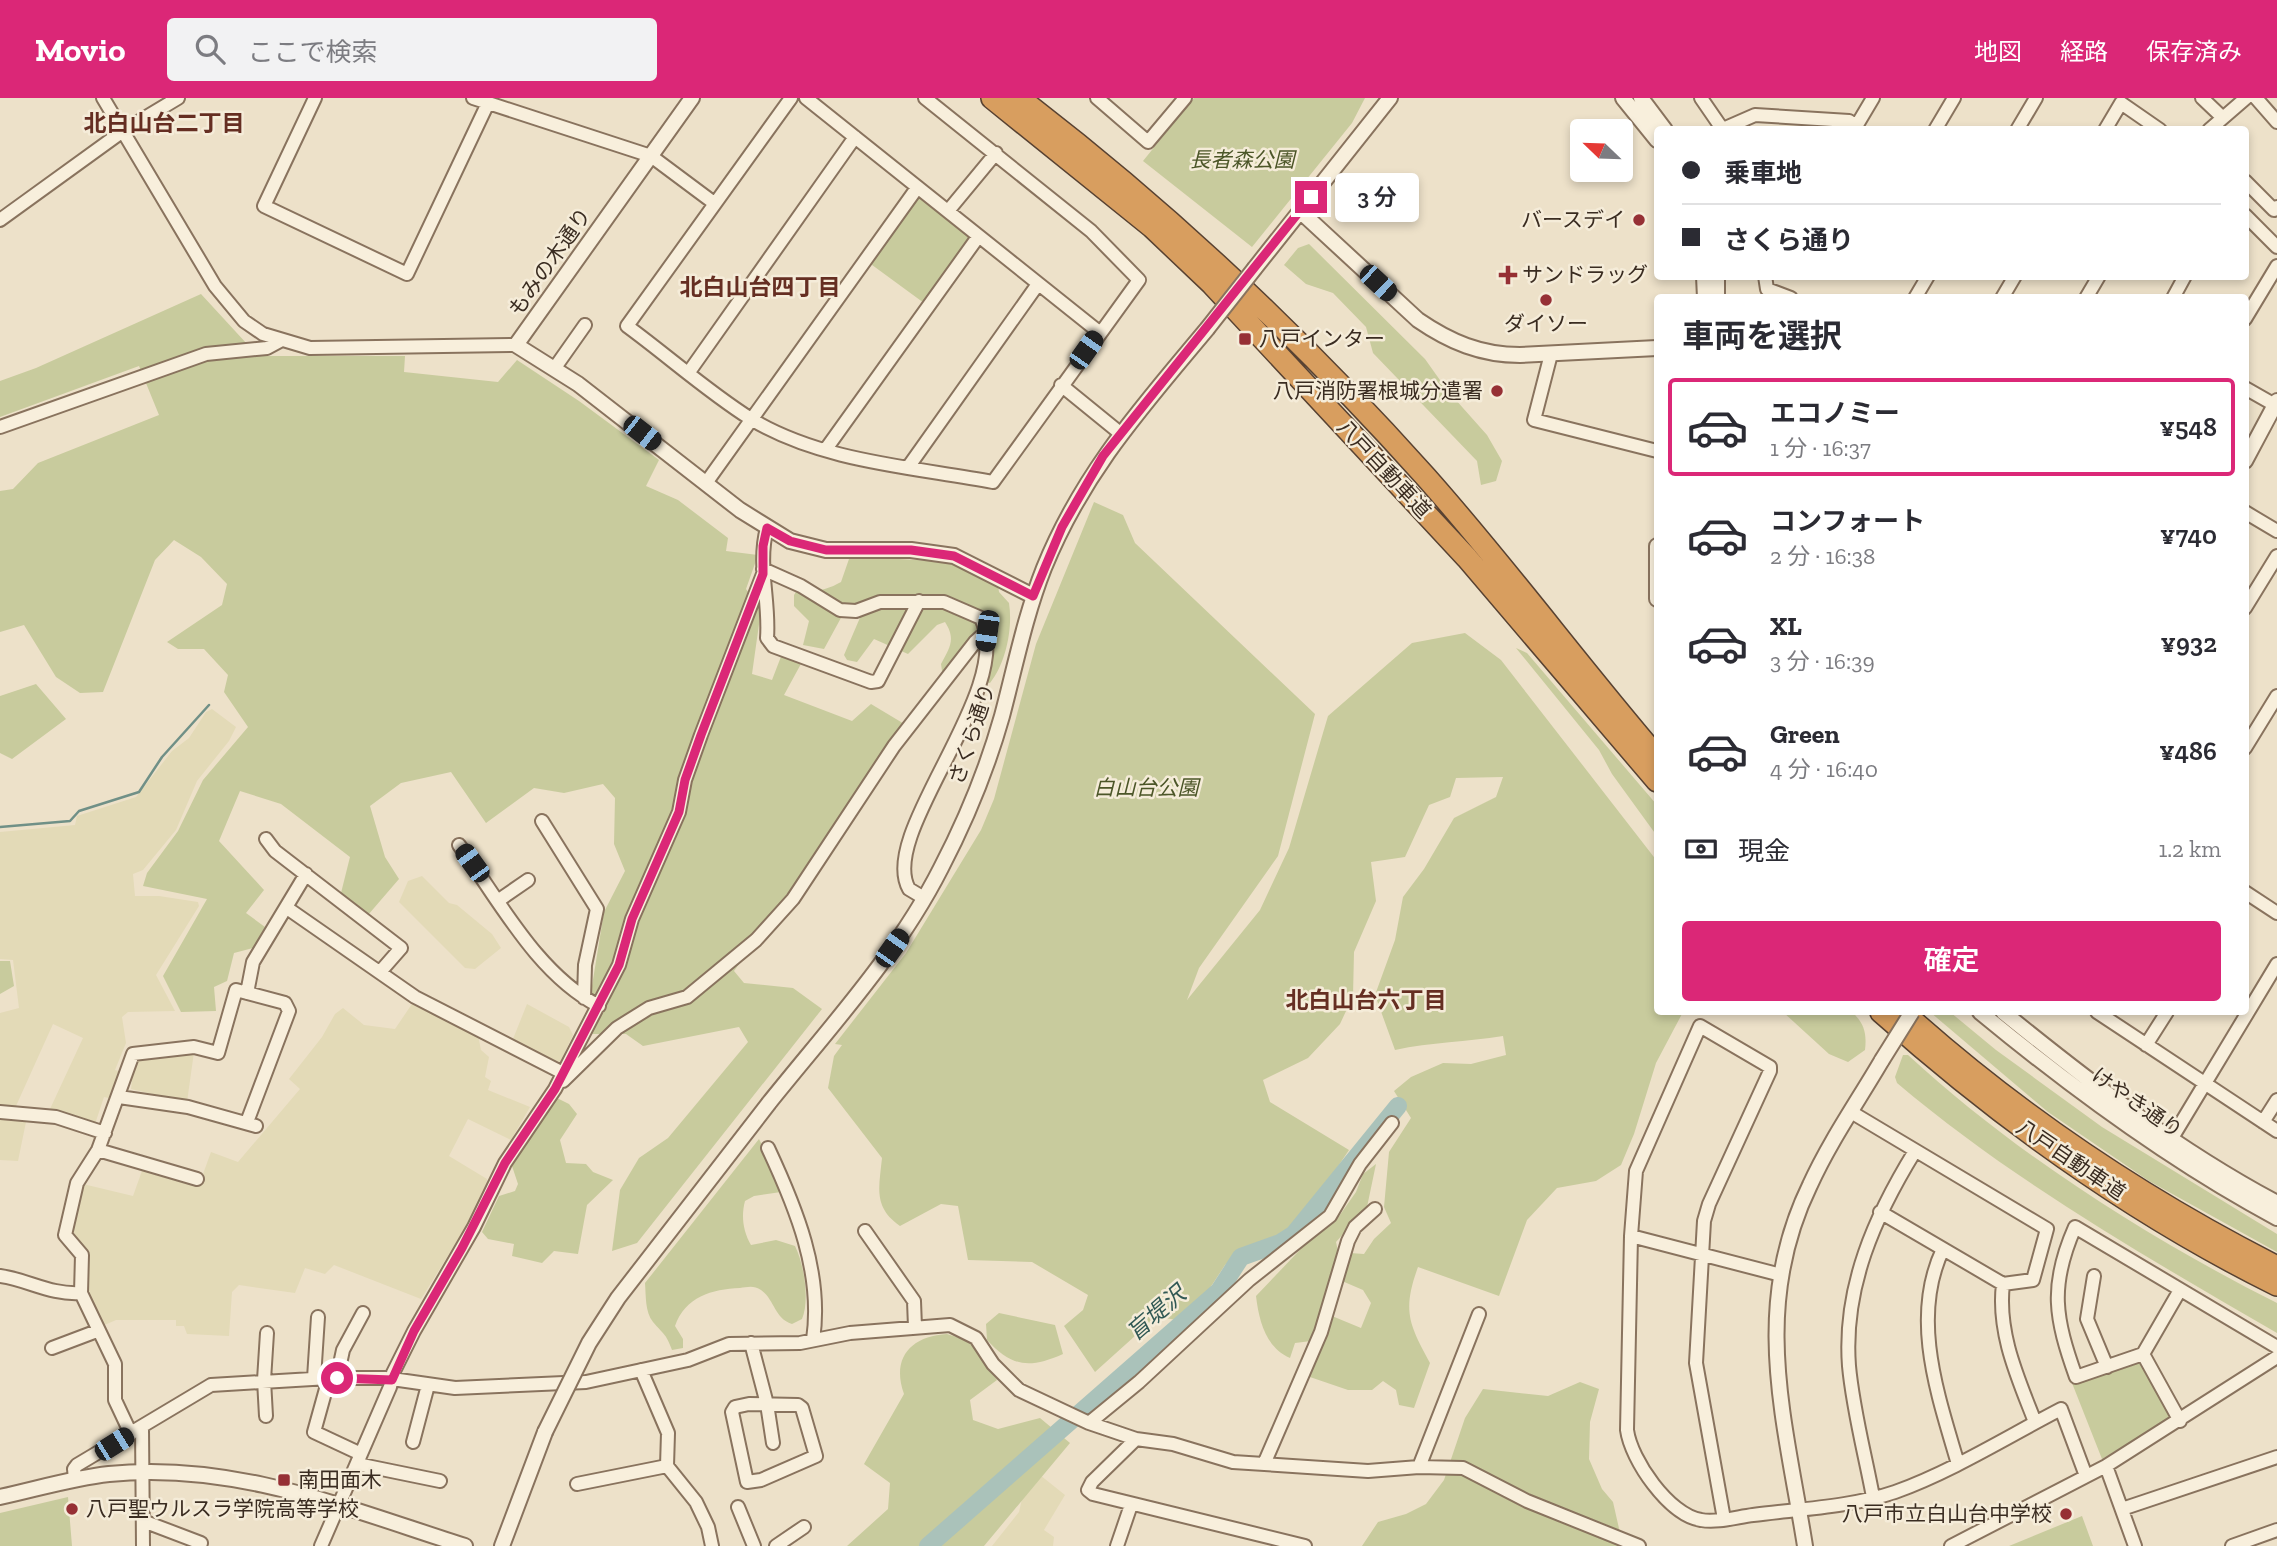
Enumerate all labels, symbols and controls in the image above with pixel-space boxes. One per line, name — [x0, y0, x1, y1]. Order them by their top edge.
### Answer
search box — [167, 18, 657, 81]
text: Movio — [35, 30, 125, 69]
icon: search — [191, 30, 229, 68]
text: ここで検索 — [247, 36, 377, 68]
text: 地図 — [1974, 37, 2022, 66]
text: 経路 — [2060, 37, 2108, 66]
text: 保存済み — [2146, 37, 2242, 66]
district label: 北白山台二丁目 — [84, 109, 245, 137]
north arrow — [1570, 119, 1633, 182]
map controls — [1570, 119, 1633, 182]
park label: 長者森公園 — [1190, 147, 1297, 172]
text: 乗車地 — [1724, 157, 1802, 189]
callout: 3 分 — [1336, 172, 1420, 222]
route end — [1295, 181, 1327, 213]
text: 3 分 — [1357, 183, 1397, 211]
street label: もみの木通り — [503, 203, 596, 320]
place label: バースデイ — [1521, 207, 1625, 232]
marker: バースデイ — [1631, 212, 1647, 228]
text: さくら通り — [1724, 224, 1854, 256]
car — [1356, 261, 1401, 305]
place label: サンドラッグ — [1522, 262, 1648, 287]
marker: サンドラッグ — [1500, 267, 1516, 283]
district label: 北白山台四丁目 — [680, 273, 841, 301]
marker: ダイソー — [1538, 292, 1554, 308]
place label: ダイソー — [1504, 311, 1588, 336]
text: 車両を選択 — [1682, 317, 1842, 355]
place label: 八戸インター — [1259, 326, 1385, 351]
car — [1066, 327, 1107, 373]
marker: 八戸インター — [1237, 331, 1253, 347]
place label: 八戸消防署根城分遣署 — [1273, 378, 1483, 403]
marker: 八戸消防署根城分遣署 — [1489, 383, 1505, 399]
icon: car — [1686, 396, 1749, 459]
text: エコノミー — [1770, 397, 1900, 429]
text: ¥548 — [2160, 411, 2217, 443]
car — [619, 412, 666, 454]
street label: 八戸自動車道 — [1332, 414, 1436, 523]
text: 1 分 · 16:37 — [1770, 434, 1871, 462]
icon: car — [1686, 504, 1749, 567]
text: コンフォート — [1770, 505, 1925, 537]
text: ¥740 — [2160, 519, 2217, 551]
text: 2 分 · 16:38 — [1770, 542, 1875, 570]
car — [974, 609, 1001, 653]
text: XL — [1770, 610, 1802, 642]
icon: car — [1686, 612, 1749, 675]
text: ¥932 — [2161, 627, 2217, 659]
text: 3 分 · 16:39 — [1770, 647, 1875, 675]
street label: さくら通り — [943, 680, 1000, 788]
text: Green — [1770, 718, 1840, 750]
icon: car — [1686, 720, 1749, 783]
text: ¥486 — [2159, 735, 2217, 767]
text: 4 分 · 16:40 — [1770, 755, 1878, 783]
park label: 白山台公園 — [1094, 775, 1201, 800]
icon: cash — [1682, 830, 1720, 868]
text: 現金 — [1738, 835, 1790, 867]
text: 1.2 km — [2158, 835, 2221, 863]
car — [452, 840, 493, 886]
button: 確定 — [1682, 921, 2221, 1001]
car — [872, 925, 913, 971]
district label: 北白山台六丁目 — [1286, 986, 1447, 1014]
street label: けやき通り — [2087, 1062, 2187, 1143]
street label: 八戸自動車道 — [2012, 1114, 2130, 1205]
water label: 盲堤沢 — [1121, 1278, 1193, 1346]
route start — [321, 1362, 353, 1394]
car — [91, 1424, 138, 1464]
place label: 南田面木 — [298, 1467, 382, 1492]
marker: 南田面木 — [276, 1472, 292, 1488]
place label: 八戸聖ウルスラ学院高等学校 — [86, 1496, 359, 1521]
marker: 八戸聖ウルスラ学院高等学校 — [64, 1501, 80, 1517]
place label: 八戸市立白山台中学校 — [1842, 1501, 2052, 1526]
marker: 八戸市立白山台中学校 — [2058, 1506, 2074, 1522]

